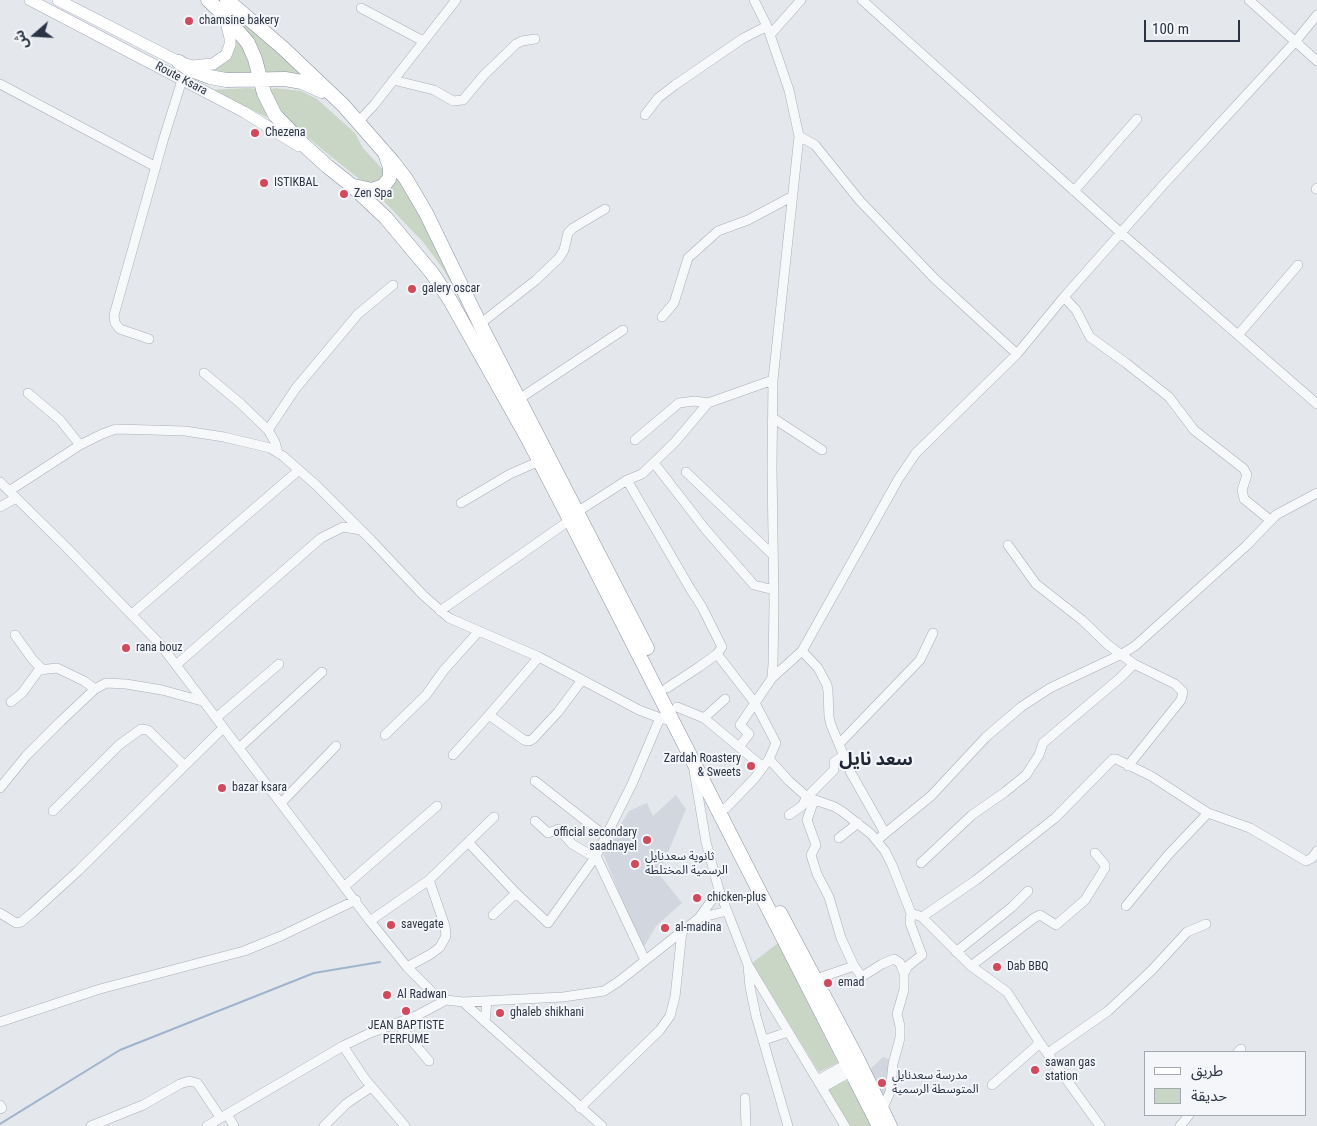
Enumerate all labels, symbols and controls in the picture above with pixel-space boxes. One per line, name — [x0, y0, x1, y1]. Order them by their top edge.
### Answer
north arrow — [10, 10, 60, 60]
scale bar — [1147, 10, 1243, 42]
place label: chamsine bakery — [199, 14, 279, 28]
marker: chamsine bakery — [183, 15, 195, 27]
text: 100 m — [1152, 20, 1189, 38]
text: ش — [10, 28, 32, 52]
street label: Route Ksara — [152, 59, 210, 99]
place label: Chezena — [265, 126, 306, 140]
marker: Chezena — [249, 127, 261, 139]
place label: ISTIKBAL — [274, 176, 318, 190]
marker: ISTIKBAL — [258, 177, 270, 189]
place label: Zen Spa — [354, 187, 392, 201]
marker: Zen Spa — [338, 188, 350, 200]
place label: galery oscar — [422, 282, 480, 296]
marker: galery oscar — [406, 283, 418, 295]
place label: rana bouz — [136, 641, 182, 655]
marker: rana bouz — [120, 642, 132, 654]
district label: سعد نايل — [839, 749, 913, 771]
place label: Zardah Roastery & Sweets — [664, 752, 741, 780]
marker: Zardah Roastery & Sweets — [745, 760, 757, 772]
place label: bazar ksara — [232, 781, 287, 795]
marker: bazar ksara — [216, 782, 228, 794]
place label: official secondary saadnayel — [554, 826, 637, 854]
marker: official secondary saadnayel — [641, 834, 653, 846]
place label: ثانوية سعدنايل الرسمية المختلطة — [645, 850, 728, 878]
marker: ثانوية سعدنايل الرسمية المختلطة — [629, 858, 641, 870]
place label: chicken-plus — [707, 891, 766, 905]
marker: chicken-plus — [691, 892, 703, 904]
place label: savegate — [401, 918, 444, 932]
marker: savegate — [385, 919, 397, 931]
place label: al-madina — [675, 921, 722, 935]
marker: al-madina — [659, 922, 671, 934]
place label: Dab BBQ — [1007, 960, 1049, 974]
marker: Dab BBQ — [991, 961, 1003, 973]
place label: emad — [838, 976, 864, 990]
marker: emad — [822, 977, 834, 989]
place label: Al Radwan — [397, 988, 447, 1002]
marker: Al Radwan — [381, 989, 393, 1001]
marker: JEAN BAPTISTE PERFUME — [400, 1005, 412, 1017]
place label: ghaleb shikhani — [510, 1006, 584, 1020]
marker: ghaleb shikhani — [494, 1007, 506, 1019]
place label: JEAN BAPTISTE PERFUME — [368, 1019, 444, 1047]
legend — [1144, 1051, 1307, 1116]
place label: sawan gas station — [1045, 1056, 1095, 1084]
text: طريق — [1191, 1062, 1223, 1080]
marker: sawan gas station — [1029, 1064, 1041, 1076]
place label: مدرسة سعدنايل المتوسطة الرسمية — [892, 1069, 979, 1097]
marker: مدرسة سعدنايل المتوسطة الرسمية — [876, 1077, 888, 1089]
text: حديقة — [1191, 1087, 1227, 1105]

